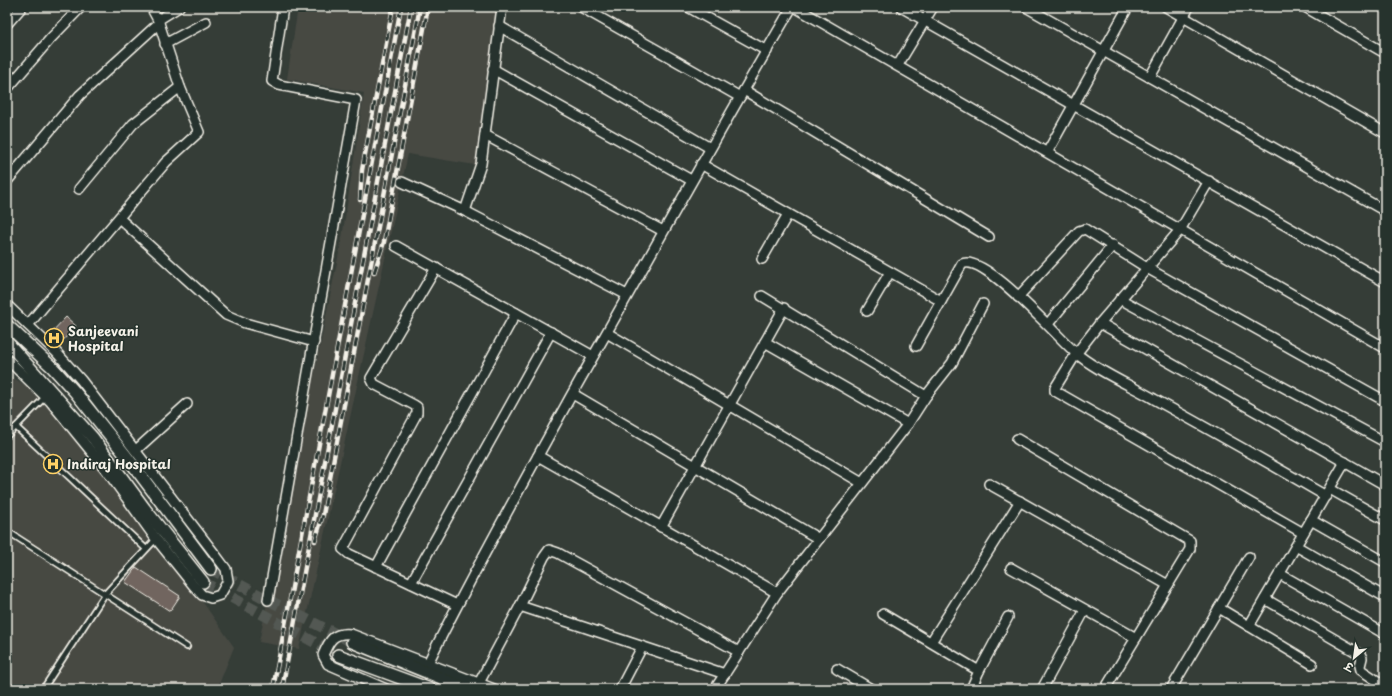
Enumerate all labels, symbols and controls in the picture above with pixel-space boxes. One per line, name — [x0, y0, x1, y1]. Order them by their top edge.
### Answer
place label: Sanjeevani Hospital — [68, 321, 139, 355]
hospital icon: Sanjeevani Hospital — [43, 327, 65, 349]
hospital icon: Indiraj Hospital — [42, 453, 64, 475]
place label: Indiraj Hospital — [67, 454, 171, 473]
north arrow — [1334, 638, 1374, 678]
text: उ — [1340, 657, 1357, 677]

